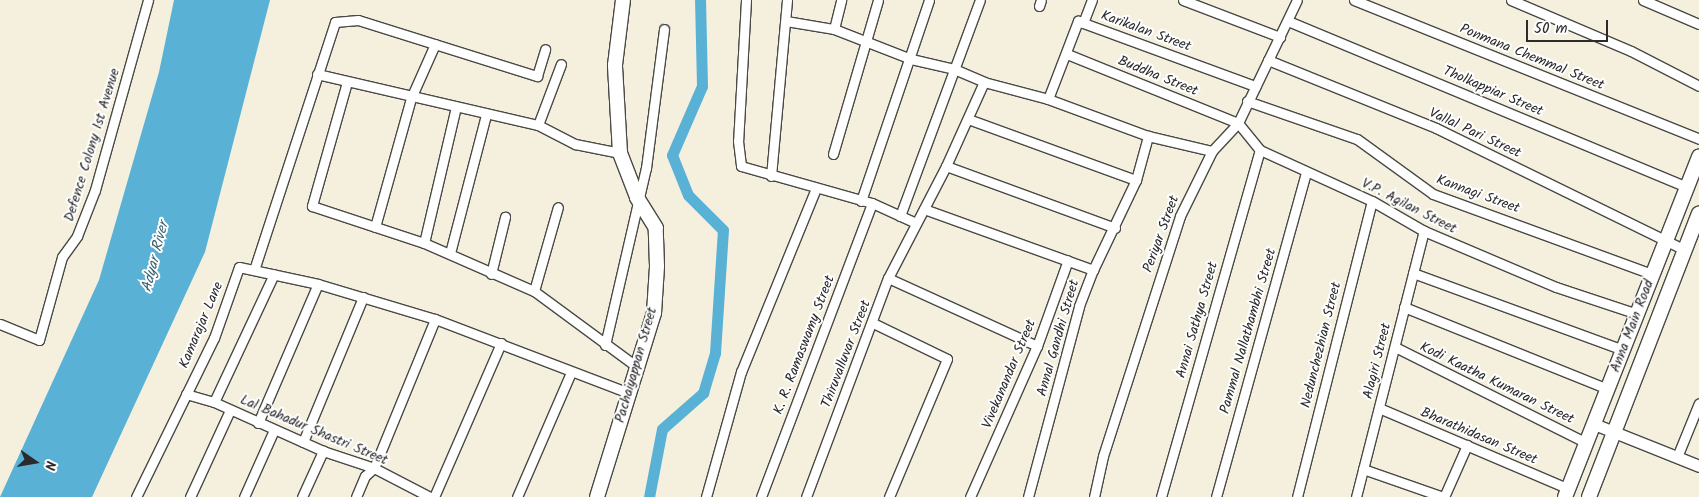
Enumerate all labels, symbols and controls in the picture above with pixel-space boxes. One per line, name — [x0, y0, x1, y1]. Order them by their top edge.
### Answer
street label: Karikalan Street — [1099, 7, 1193, 55]
scale bar — [1529, 10, 1612, 42]
text: 50 m — [1534, 17, 1568, 41]
street label: Ponmana Chemmal Street — [1457, 20, 1607, 94]
street label: Buddha Street — [1116, 52, 1200, 100]
street label: Tholkappiar Street — [1441, 62, 1545, 120]
street label: Defence Colony 1st Avenue — [61, 66, 123, 224]
street label: Vallal Pari Street — [1426, 104, 1524, 162]
street label: Kannagi Street — [1434, 171, 1522, 217]
street label: V.P. Agilan Street — [1359, 175, 1459, 237]
street label: Periyar Street — [1139, 193, 1183, 275]
water label: Adyar River — [139, 220, 173, 294]
street label: Pammal Nallathambhi Street — [1216, 246, 1280, 416]
street label: Annai Sathya Street — [1172, 260, 1222, 380]
street label: K. R. Ramaswamy Street — [770, 273, 838, 417]
street label: Anna Main Road — [1607, 277, 1657, 375]
street label: Annal Gandhi Street — [1033, 278, 1083, 398]
street label: Kamarajar Lane — [175, 279, 227, 371]
street label: Nedunchezhian Street — [1297, 280, 1345, 410]
street label: Thiruvalluvar Street — [818, 298, 874, 410]
street label: Pachaiyappan Street — [611, 305, 661, 425]
street label: Vivekanandar Street — [978, 317, 1040, 431]
street label: Alagiri Street — [1359, 321, 1395, 401]
street label: Kodi Kaatha Kumaran Street — [1417, 338, 1577, 428]
street label: Lal Bahadur Shastri Street — [238, 391, 390, 469]
street label: Bharathidasan Street — [1418, 404, 1540, 468]
north arrow — [10, 437, 60, 487]
text: N — [38, 459, 61, 472]

